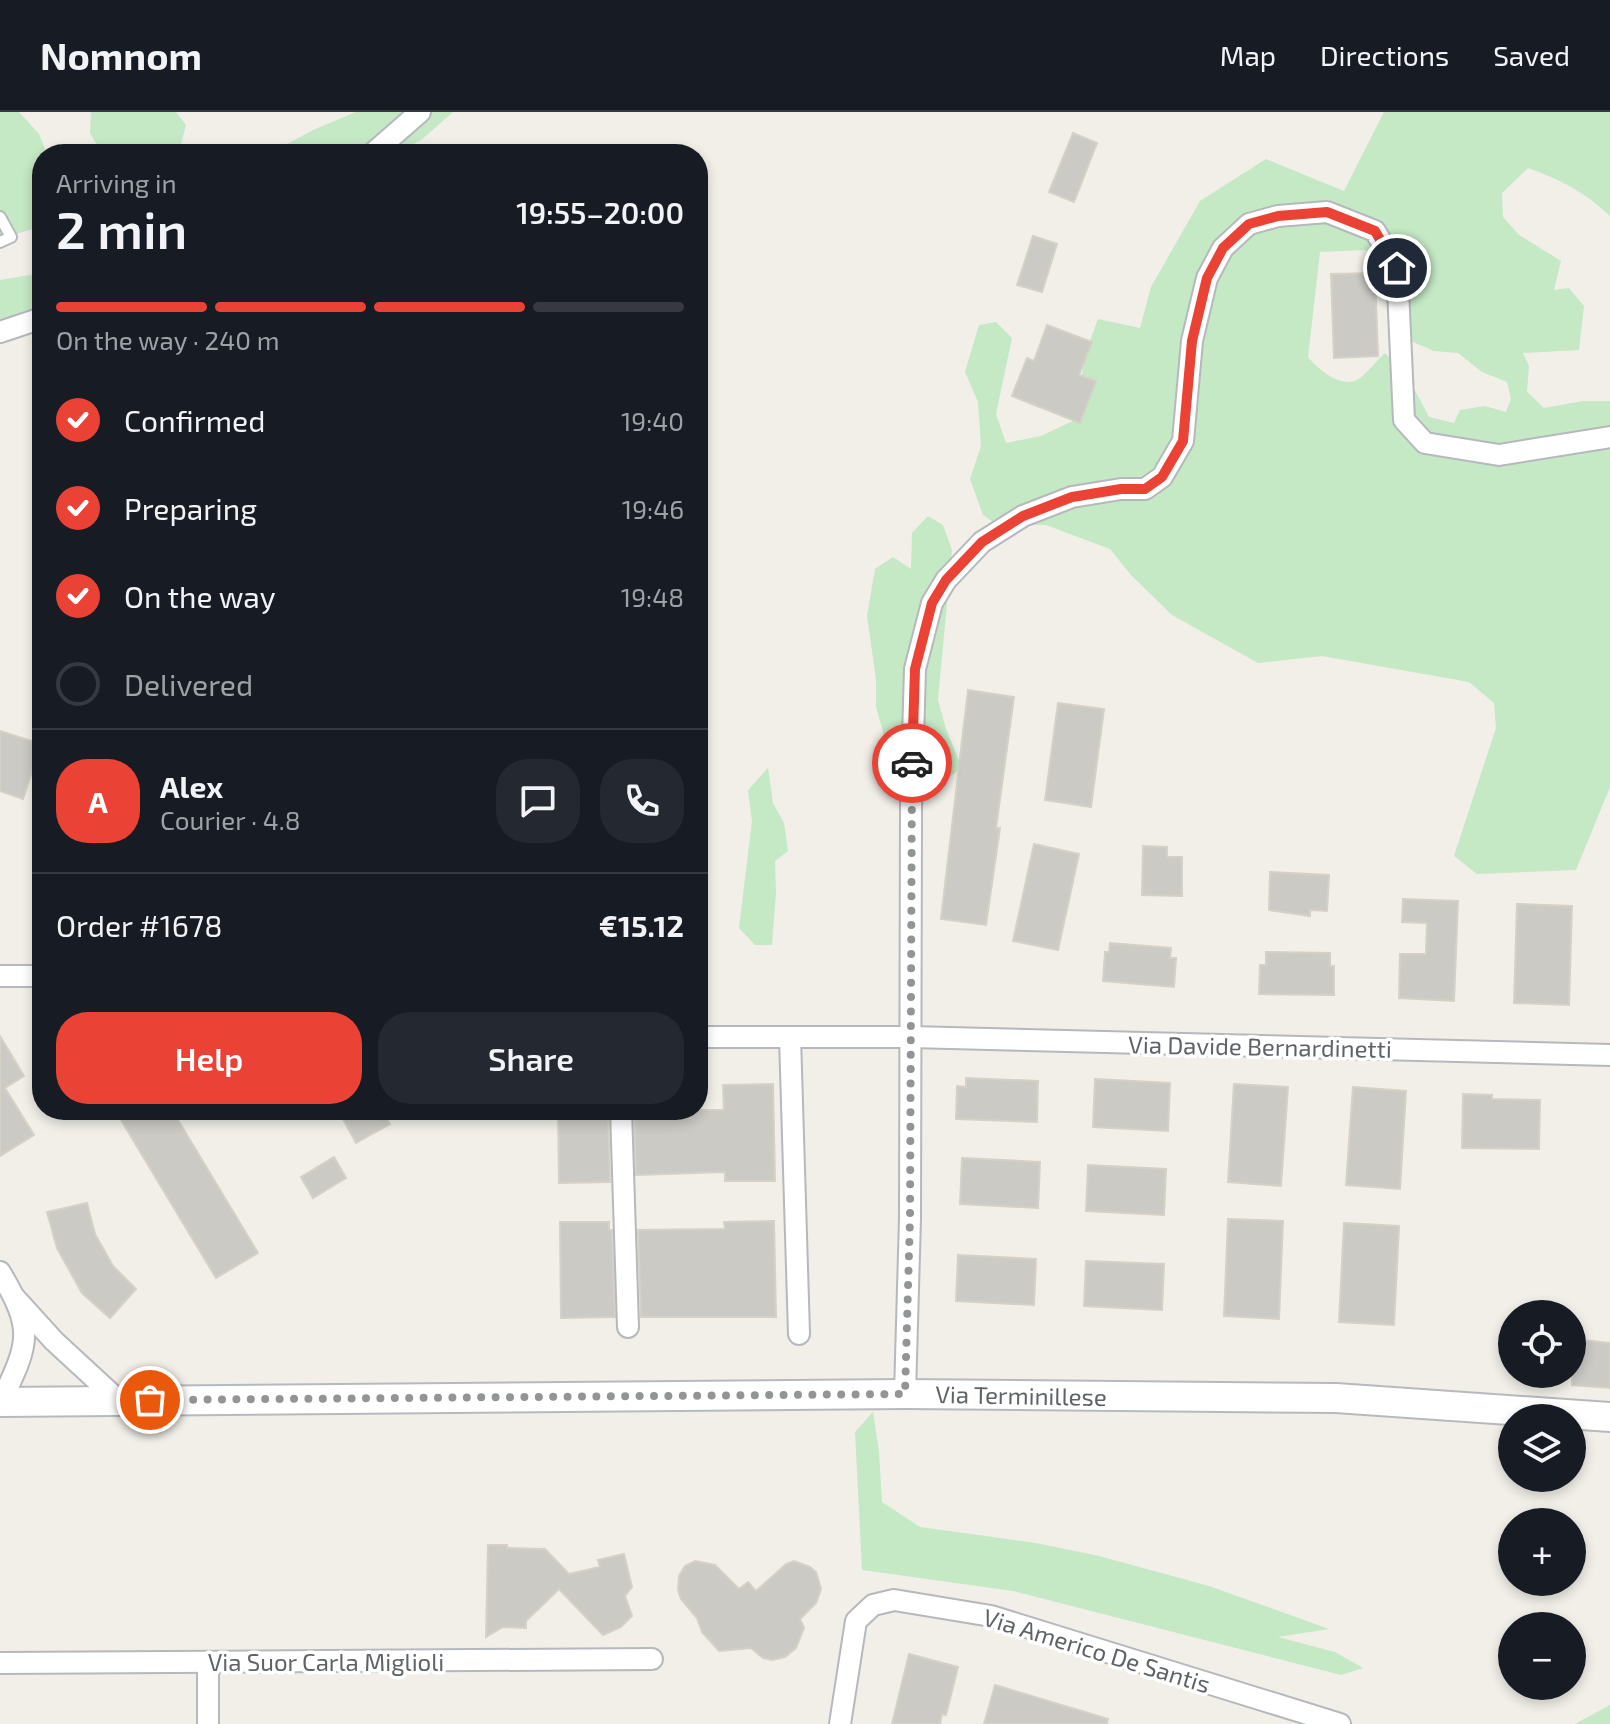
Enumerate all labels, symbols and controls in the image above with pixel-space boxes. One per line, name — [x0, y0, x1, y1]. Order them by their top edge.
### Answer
text: Nomnom — [40, 32, 202, 78]
text: Map — [1220, 38, 1276, 72]
text: Directions — [1320, 38, 1449, 72]
text: Saved — [1493, 38, 1570, 72]
text: Arriving in — [56, 167, 177, 198]
text: 19:55–20:00 — [516, 194, 684, 230]
text: 2 min — [56, 197, 187, 259]
pin — [1363, 234, 1431, 302]
icon: home — [1375, 246, 1419, 290]
text: On the way · 240 m — [56, 324, 279, 355]
icon: check — [56, 398, 100, 442]
text: Confirmed — [124, 402, 265, 438]
text: 19:40 — [621, 405, 684, 436]
icon: check — [56, 486, 100, 530]
text: Preparing — [124, 490, 257, 526]
text: 19:46 — [622, 493, 684, 524]
icon: check — [56, 574, 100, 618]
text: On the way — [124, 578, 276, 614]
text: 19:48 — [621, 581, 684, 612]
text: Delivered — [124, 666, 253, 702]
courier — [872, 723, 952, 803]
icon: car — [890, 741, 934, 785]
button: chat — [496, 759, 580, 843]
button: phone — [600, 759, 684, 843]
text: Alex — [160, 768, 223, 804]
text: A — [88, 783, 108, 819]
text: Courier · 4.8 — [160, 804, 301, 835]
text: Order #1678 — [56, 907, 222, 943]
text: €15.12 — [599, 907, 684, 943]
button: Help — [56, 1012, 362, 1104]
button: Share — [378, 1012, 684, 1104]
street label: Via Davide Bernardinetti — [1128, 1029, 1392, 1063]
map controls — [1498, 1300, 1586, 1700]
button: locate — [1498, 1300, 1586, 1388]
pin — [116, 1366, 184, 1434]
icon: bag — [128, 1378, 172, 1422]
street label: Via Terminillese — [935, 1379, 1107, 1411]
button: layers — [1498, 1404, 1586, 1492]
button: + — [1498, 1508, 1586, 1596]
street label: Via Americo De Santis — [980, 1602, 1214, 1698]
button: − — [1498, 1612, 1586, 1700]
street label: Via Suor Carla Miglioli — [208, 1647, 444, 1676]

